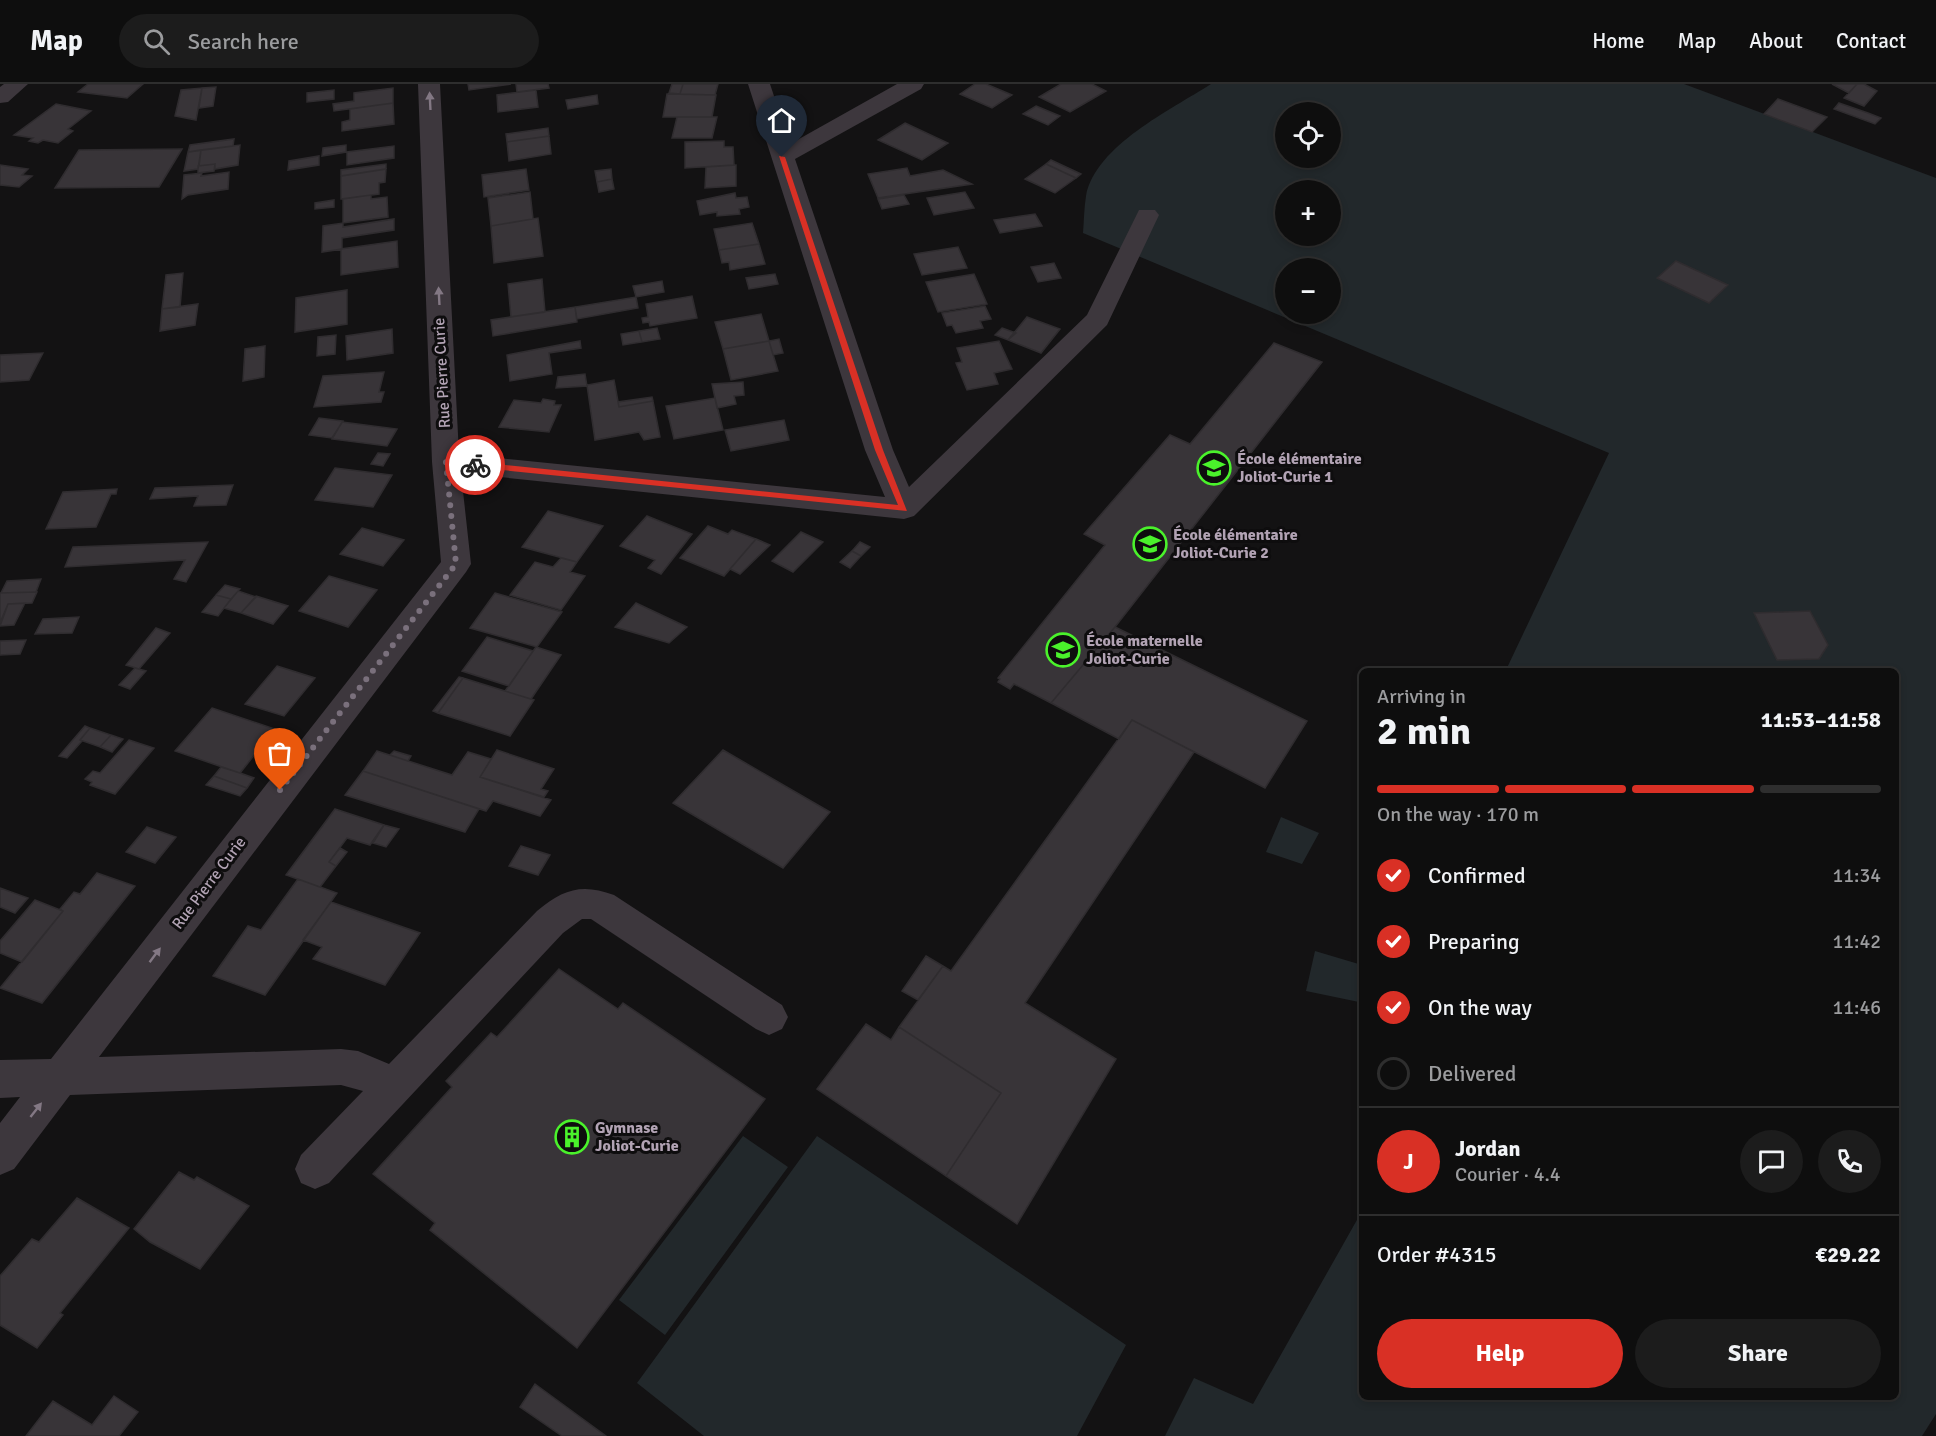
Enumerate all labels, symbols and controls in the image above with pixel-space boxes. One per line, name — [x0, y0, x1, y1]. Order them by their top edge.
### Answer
search box — [119, 14, 539, 68]
text: Map — [30, 24, 83, 58]
icon: search — [140, 25, 173, 58]
text: Search here — [188, 28, 299, 55]
text: Home — [1592, 28, 1645, 54]
text: Map — [1678, 28, 1716, 54]
text: About — [1749, 28, 1803, 54]
text: Contact — [1836, 28, 1906, 54]
one-way arrow — [426, 91, 435, 110]
pin — [756, 95, 807, 157]
map controls — [1275, 102, 1341, 324]
button: locate — [1275, 102, 1341, 168]
icon: home — [765, 104, 798, 137]
button: + — [1275, 180, 1341, 246]
button: − — [1275, 258, 1341, 324]
one-way arrow — [434, 286, 443, 305]
street label: Rue Pierre Curie — [429, 317, 455, 429]
courier — [445, 435, 505, 495]
icon: bike — [459, 449, 492, 482]
place label: École élémentaire Joliot-Curie 1 — [1237, 449, 1362, 487]
school or university icon: École élémentaire Joliot-Curie 1 — [1196, 450, 1232, 486]
place label: École élémentaire Joliot-Curie 2 — [1173, 525, 1298, 563]
school or university icon: École élémentaire Joliot-Curie 2 — [1132, 526, 1168, 562]
place label: École maternelle Joliot-Curie — [1086, 631, 1203, 669]
school or university icon: École maternelle Joliot-Curie — [1045, 632, 1081, 668]
text: Arriving in — [1377, 684, 1466, 709]
text: 11:53–11:58 — [1761, 706, 1881, 733]
text: 2 min — [1377, 707, 1471, 755]
pin — [254, 728, 305, 790]
icon: bag — [263, 737, 296, 770]
text: On the way · 170 m — [1377, 802, 1539, 827]
street label: Rue Pierre Curie — [168, 833, 250, 933]
icon: check — [1377, 859, 1410, 892]
text: Confirmed — [1428, 862, 1526, 889]
text: 11:34 — [1832, 863, 1881, 888]
icon: check — [1377, 925, 1410, 958]
text: Preparing — [1428, 928, 1520, 955]
text: 11:42 — [1832, 929, 1881, 954]
one-way arrow — [148, 947, 160, 962]
icon: check — [1377, 991, 1410, 1024]
text: On the way — [1428, 994, 1532, 1021]
text: 11:46 — [1832, 995, 1881, 1020]
text: Delivered — [1428, 1060, 1516, 1087]
one-way arrow — [30, 1102, 42, 1117]
place label: Gymnase Joliot-Curie — [595, 1118, 679, 1156]
building icon: Gymnase Joliot-Curie — [554, 1119, 590, 1155]
button: chat — [1740, 1130, 1803, 1193]
button: phone — [1818, 1130, 1881, 1193]
text: Jordan — [1455, 1135, 1521, 1162]
text: J — [1403, 1148, 1414, 1175]
text: Courier · 4.4 — [1455, 1162, 1561, 1187]
text: Order #4315 — [1377, 1241, 1497, 1268]
text: €29.22 — [1815, 1241, 1881, 1268]
button: Help — [1377, 1319, 1623, 1388]
button: Share — [1635, 1319, 1881, 1388]

